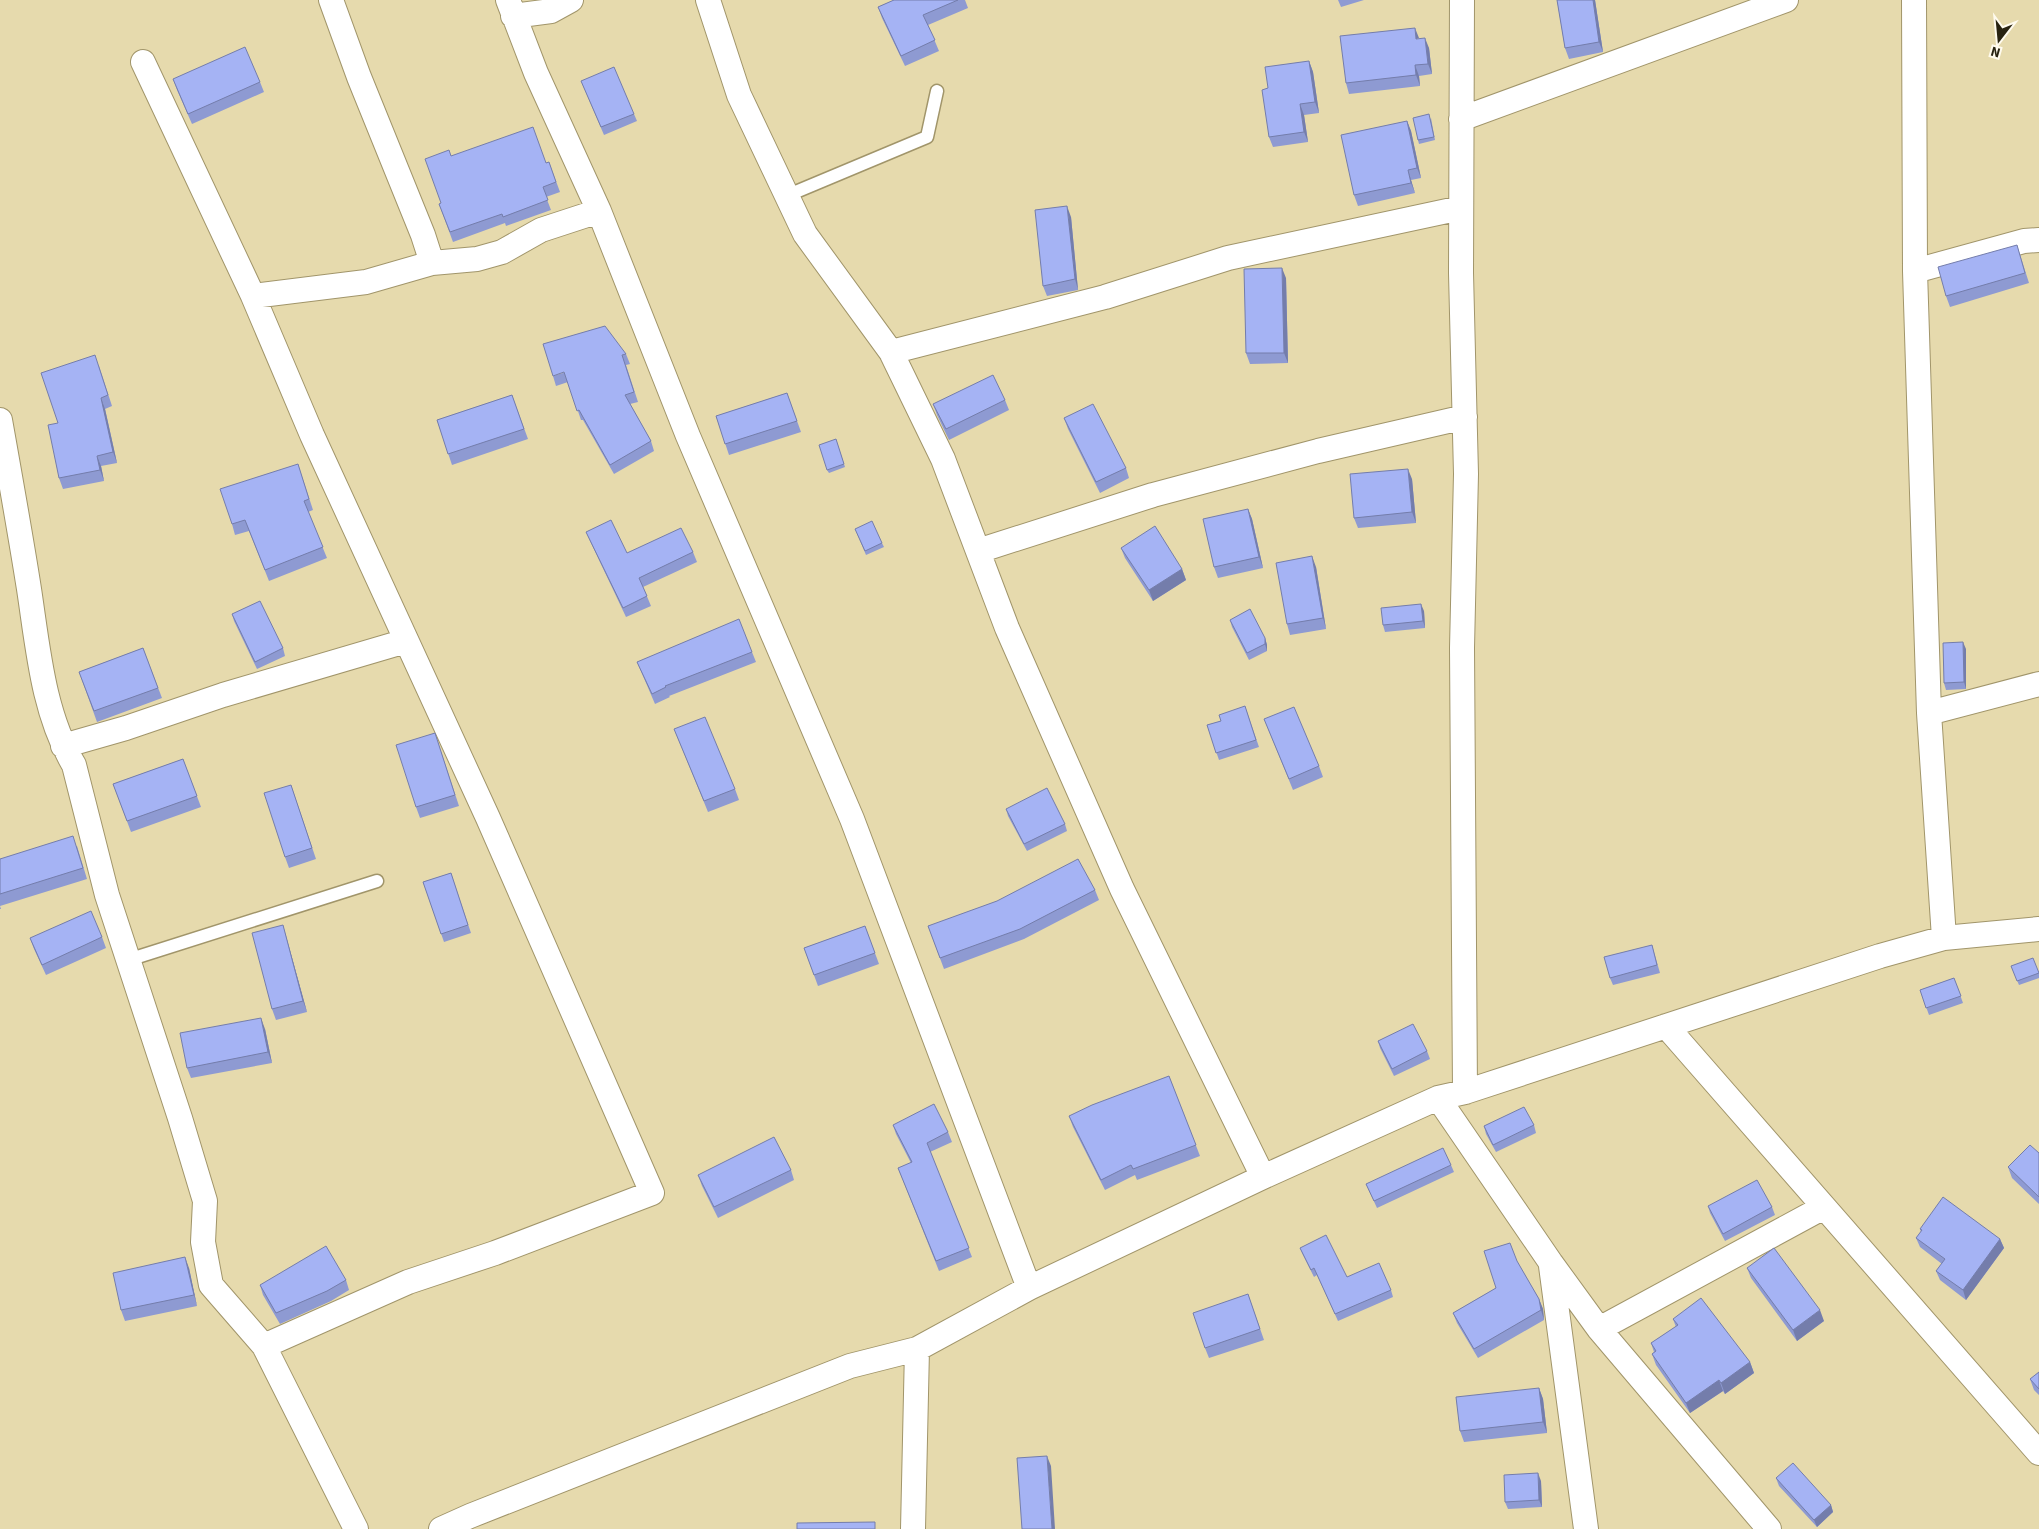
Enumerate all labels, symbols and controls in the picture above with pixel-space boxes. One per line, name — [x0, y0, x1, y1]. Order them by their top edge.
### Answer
north arrow — [1974, 15, 2024, 65]
text: N — [1988, 41, 2003, 62]

